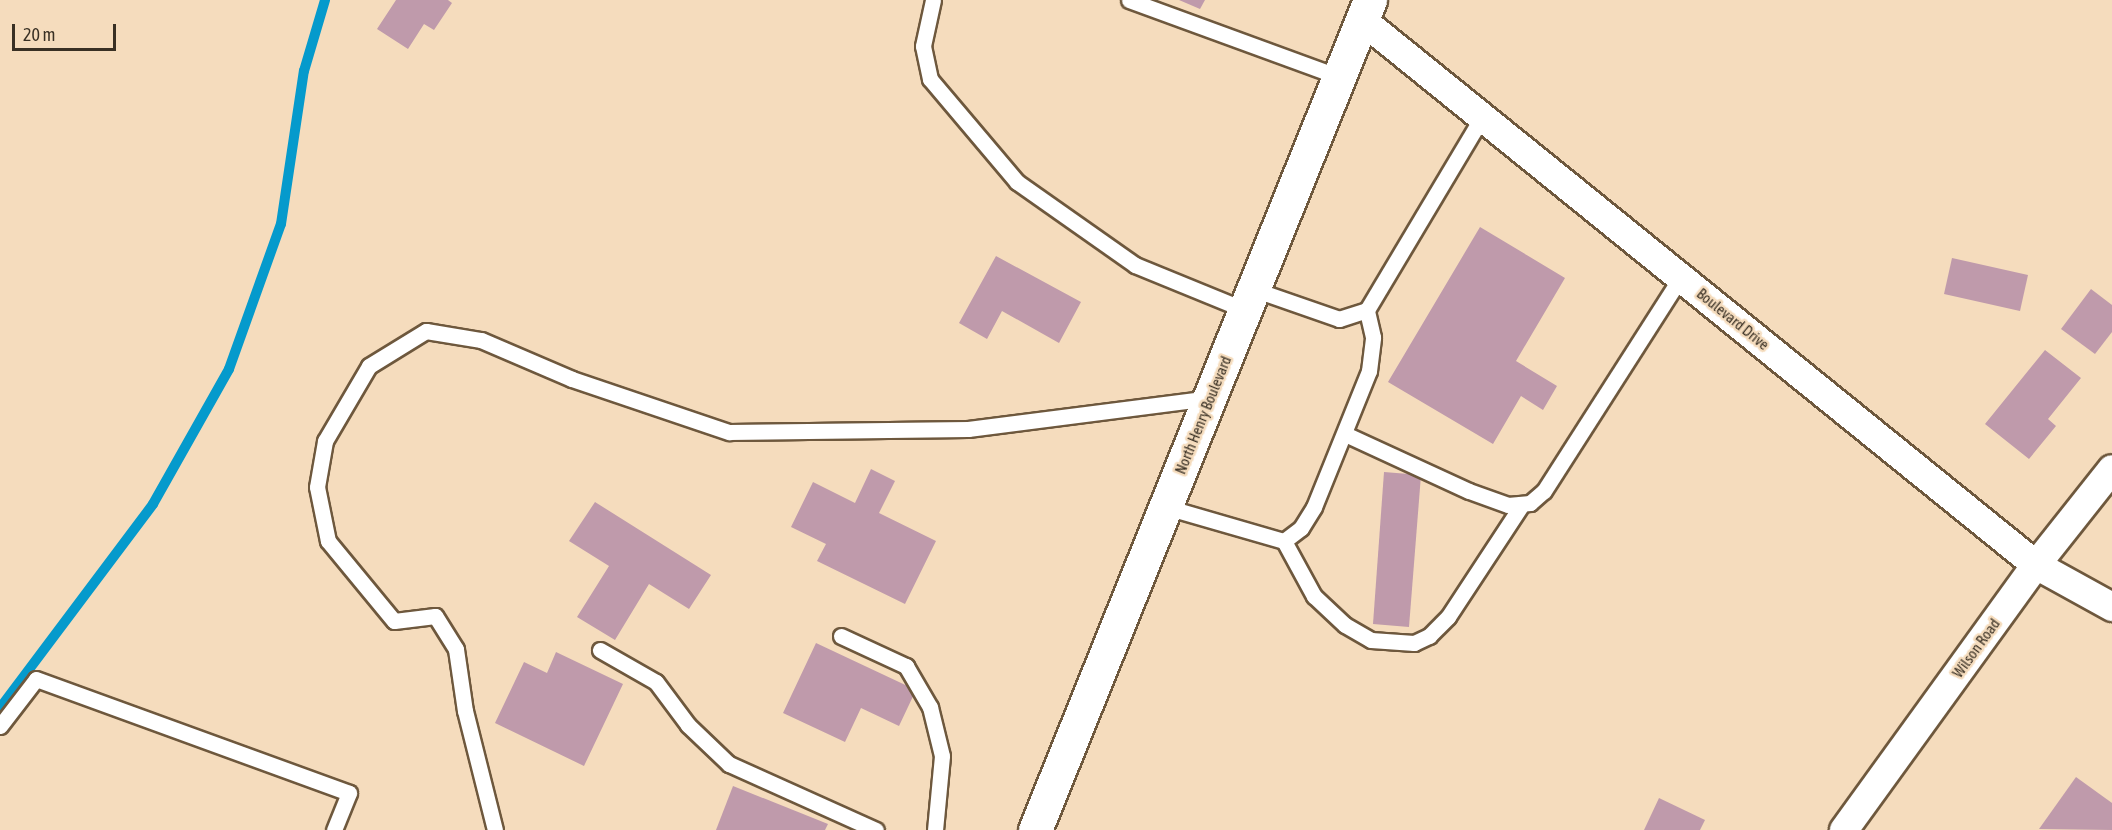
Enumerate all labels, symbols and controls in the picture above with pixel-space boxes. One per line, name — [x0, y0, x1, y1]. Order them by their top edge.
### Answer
scale bar — [15, 12, 118, 50]
text: 20 m — [23, 24, 55, 45]
street label: Boulevard Drive — [1693, 284, 1773, 354]
street label: North Henry Boulevard — [1171, 353, 1235, 477]
street label: Wilson Road — [1949, 615, 2003, 681]

